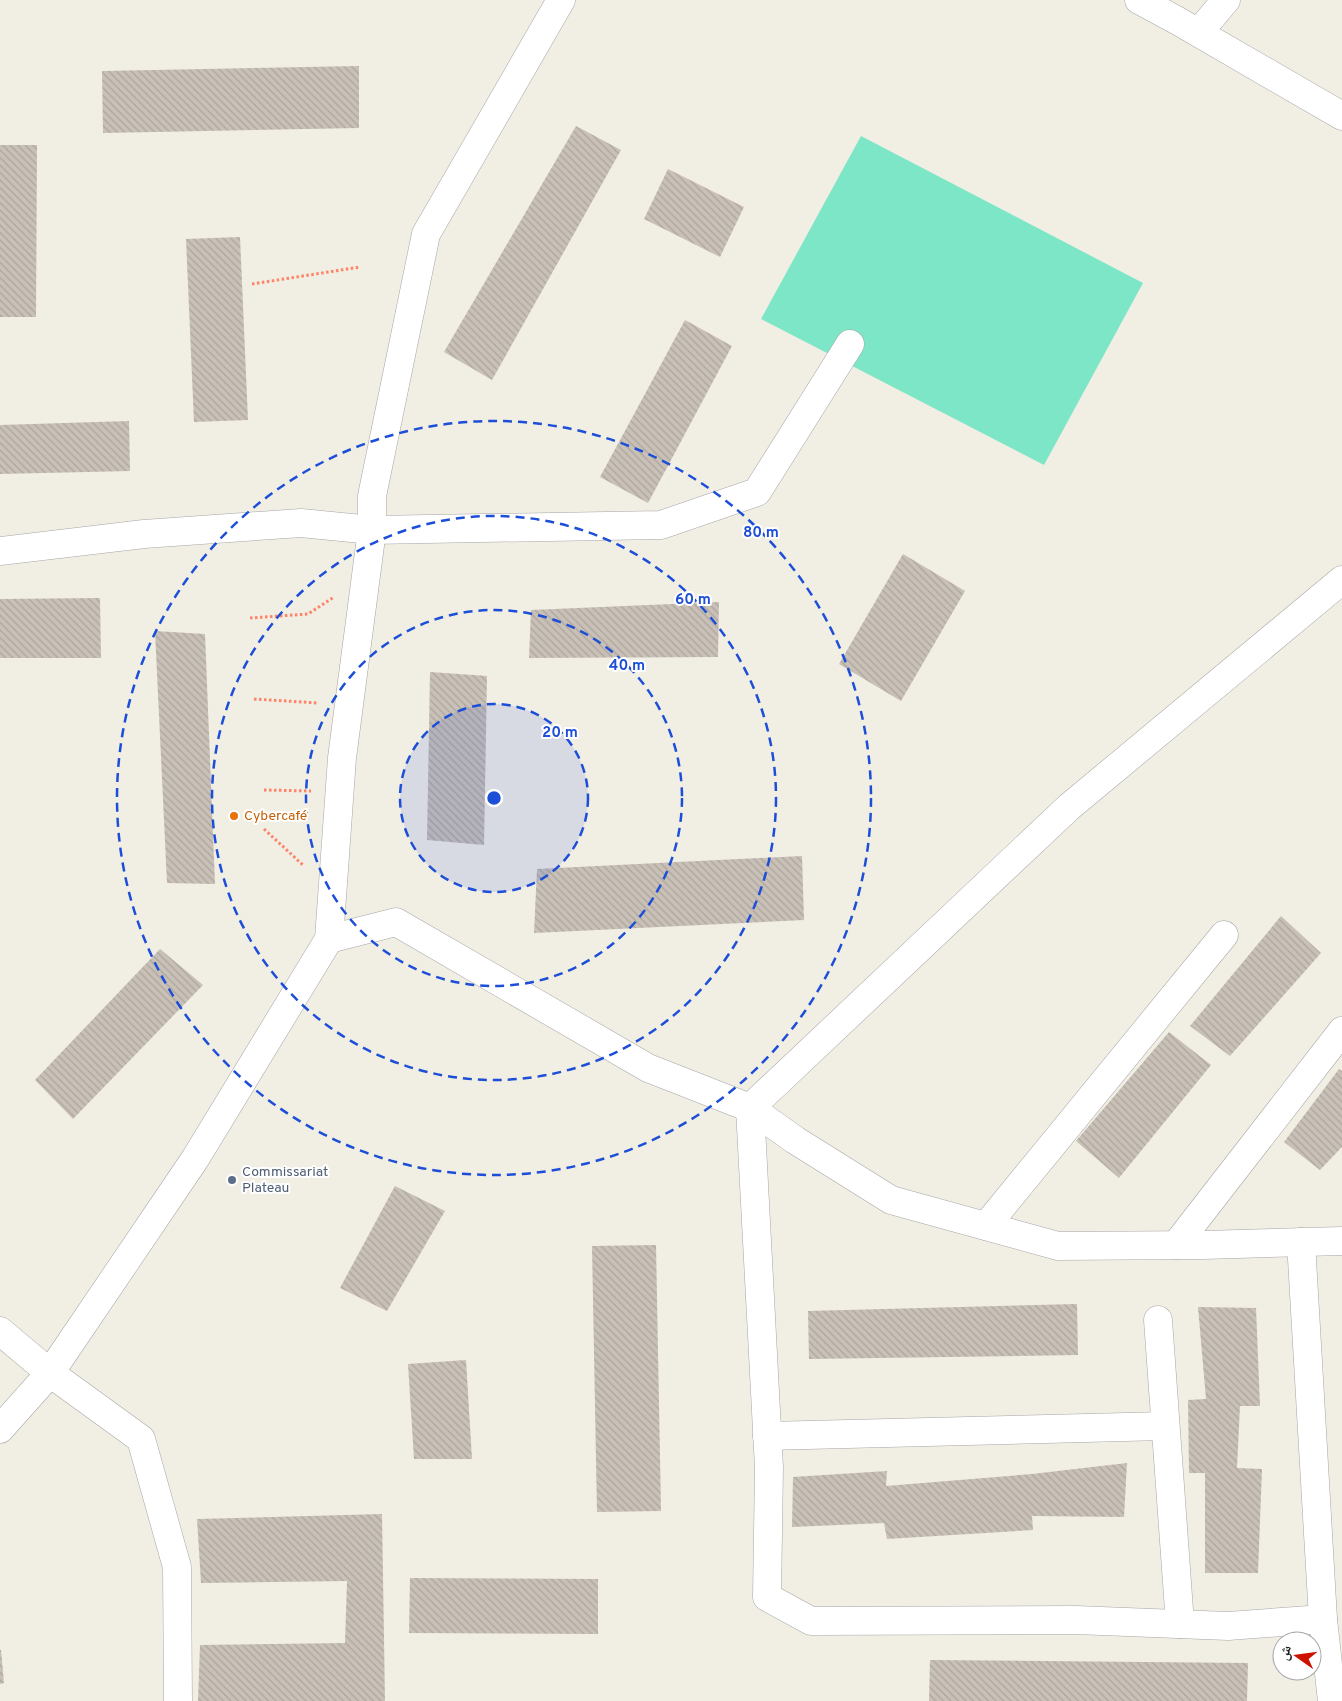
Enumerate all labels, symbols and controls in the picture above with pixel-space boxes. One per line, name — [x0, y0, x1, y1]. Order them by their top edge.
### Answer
text: 80 m — [743, 524, 779, 543]
text: 60 m — [675, 591, 711, 610]
text: 40 m — [609, 657, 645, 676]
text: 20 m — [542, 724, 578, 743]
centre of rings — [485, 789, 503, 807]
place label: Cybercafé — [244, 808, 307, 825]
marker: Cybercafé — [228, 810, 240, 822]
place label: Commissariat Plateau — [242, 1164, 328, 1197]
marker: Commissariat Plateau — [226, 1174, 238, 1186]
north arrow — [1272, 1631, 1322, 1681]
text: ش — [1276, 1644, 1296, 1662]

